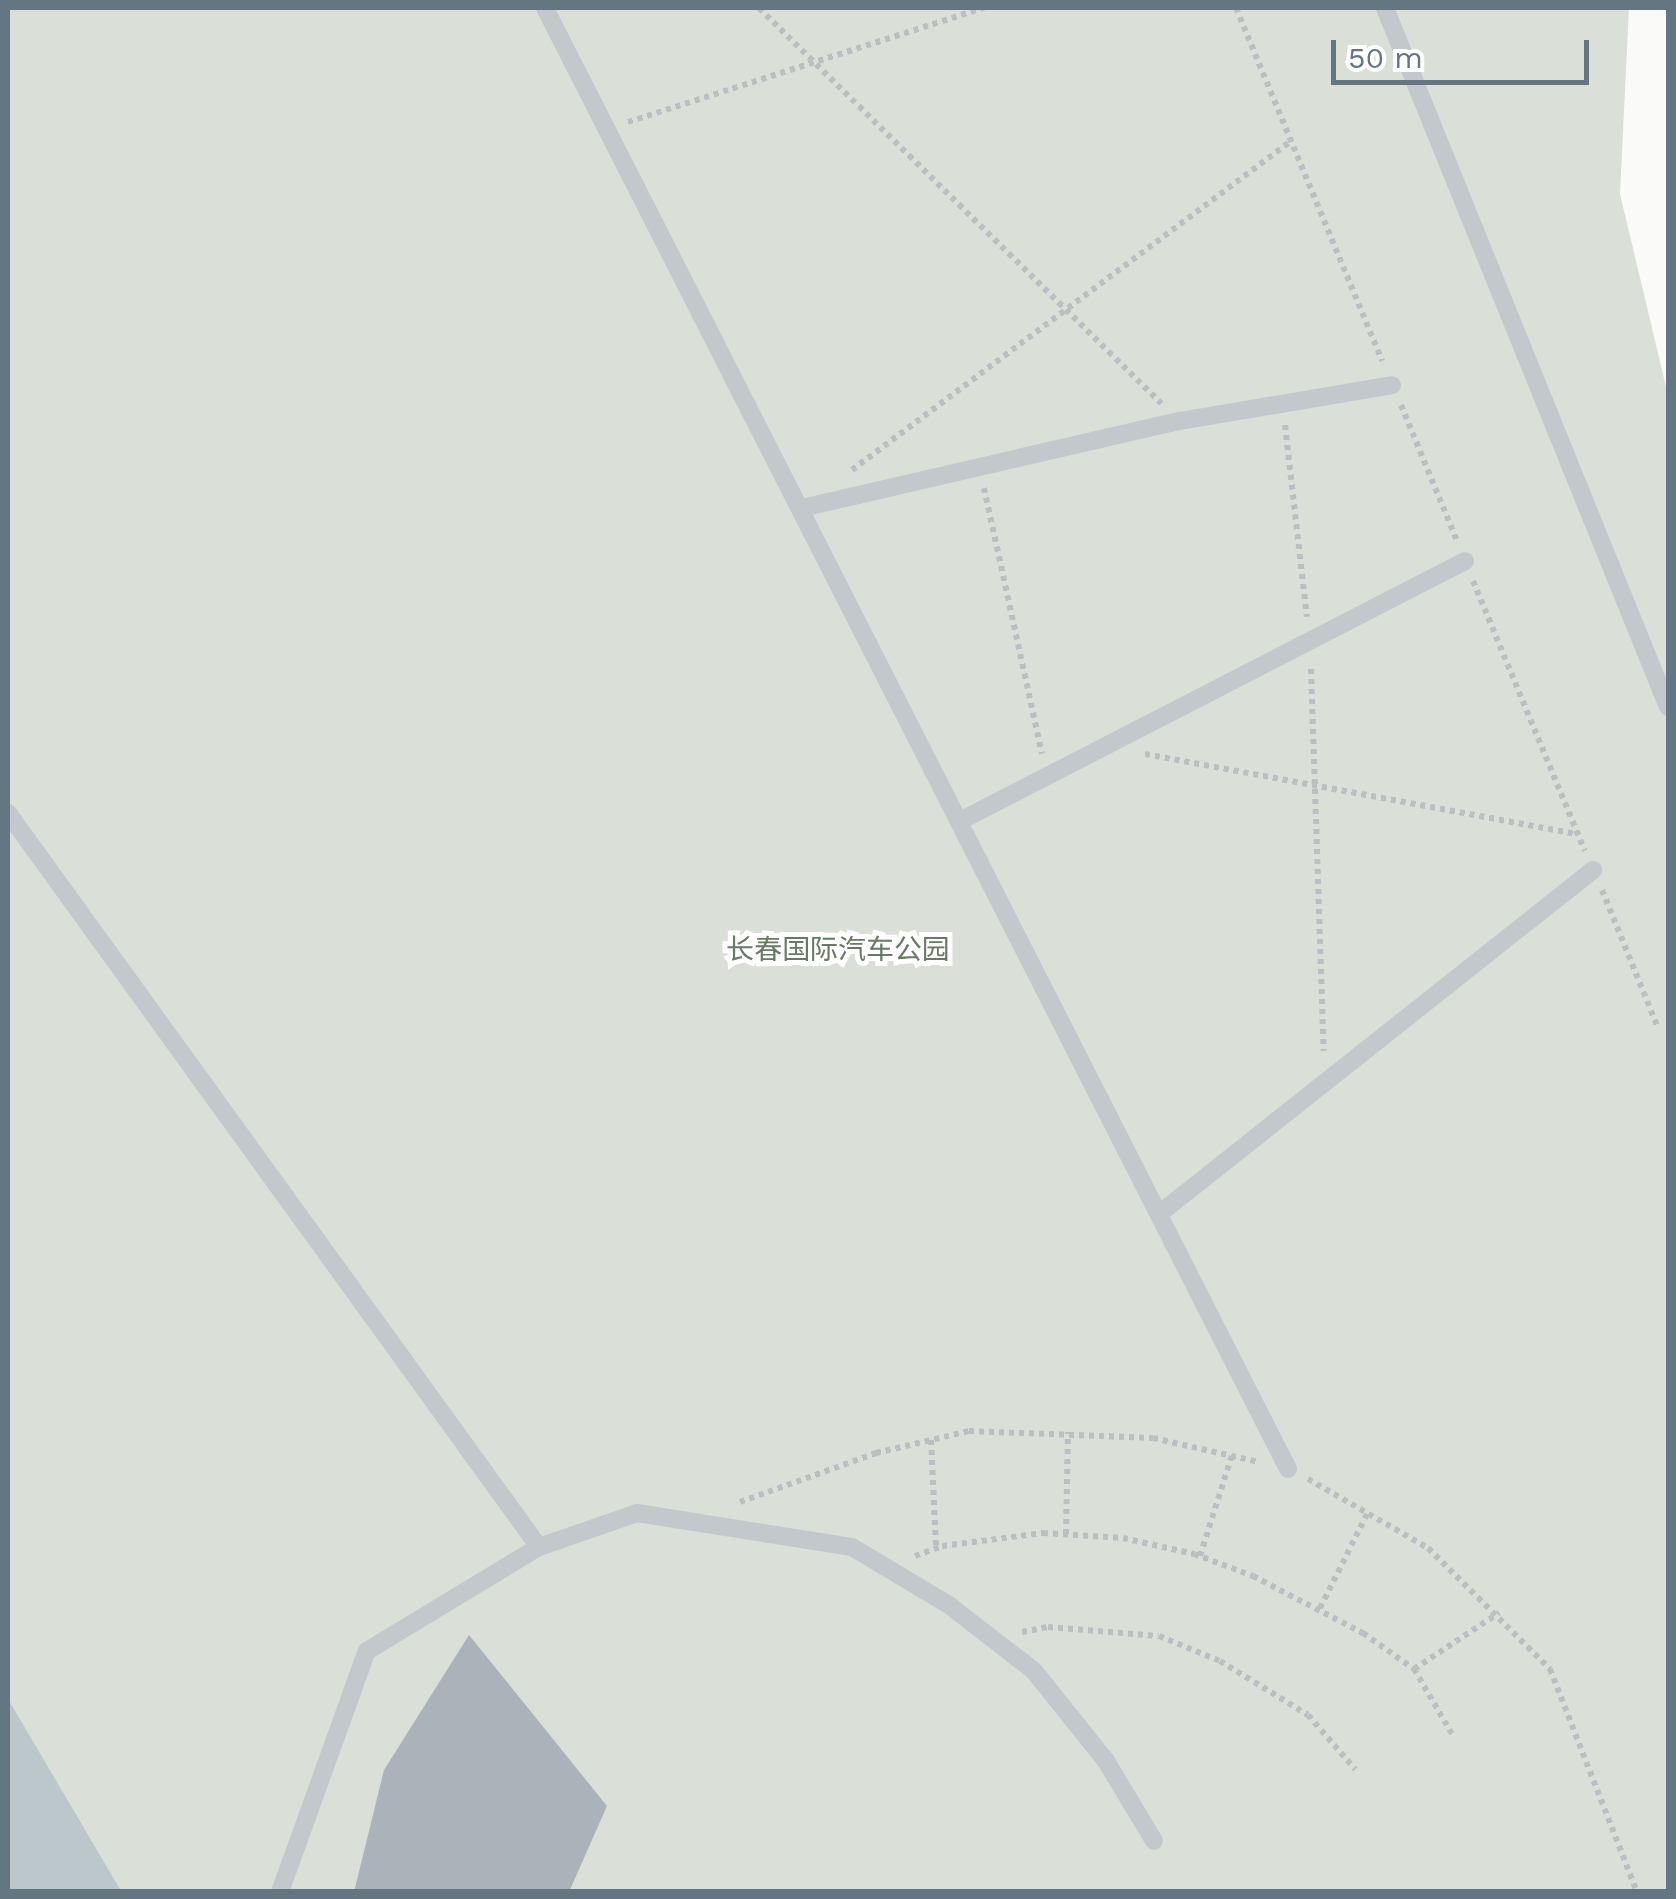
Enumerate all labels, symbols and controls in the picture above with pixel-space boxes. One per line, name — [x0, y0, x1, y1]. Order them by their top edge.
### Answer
scale bar — [1336, 20, 1594, 82]
text: 50 m — [1348, 40, 1423, 75]
park label: 长春国际汽车公园 — [726, 933, 950, 967]

